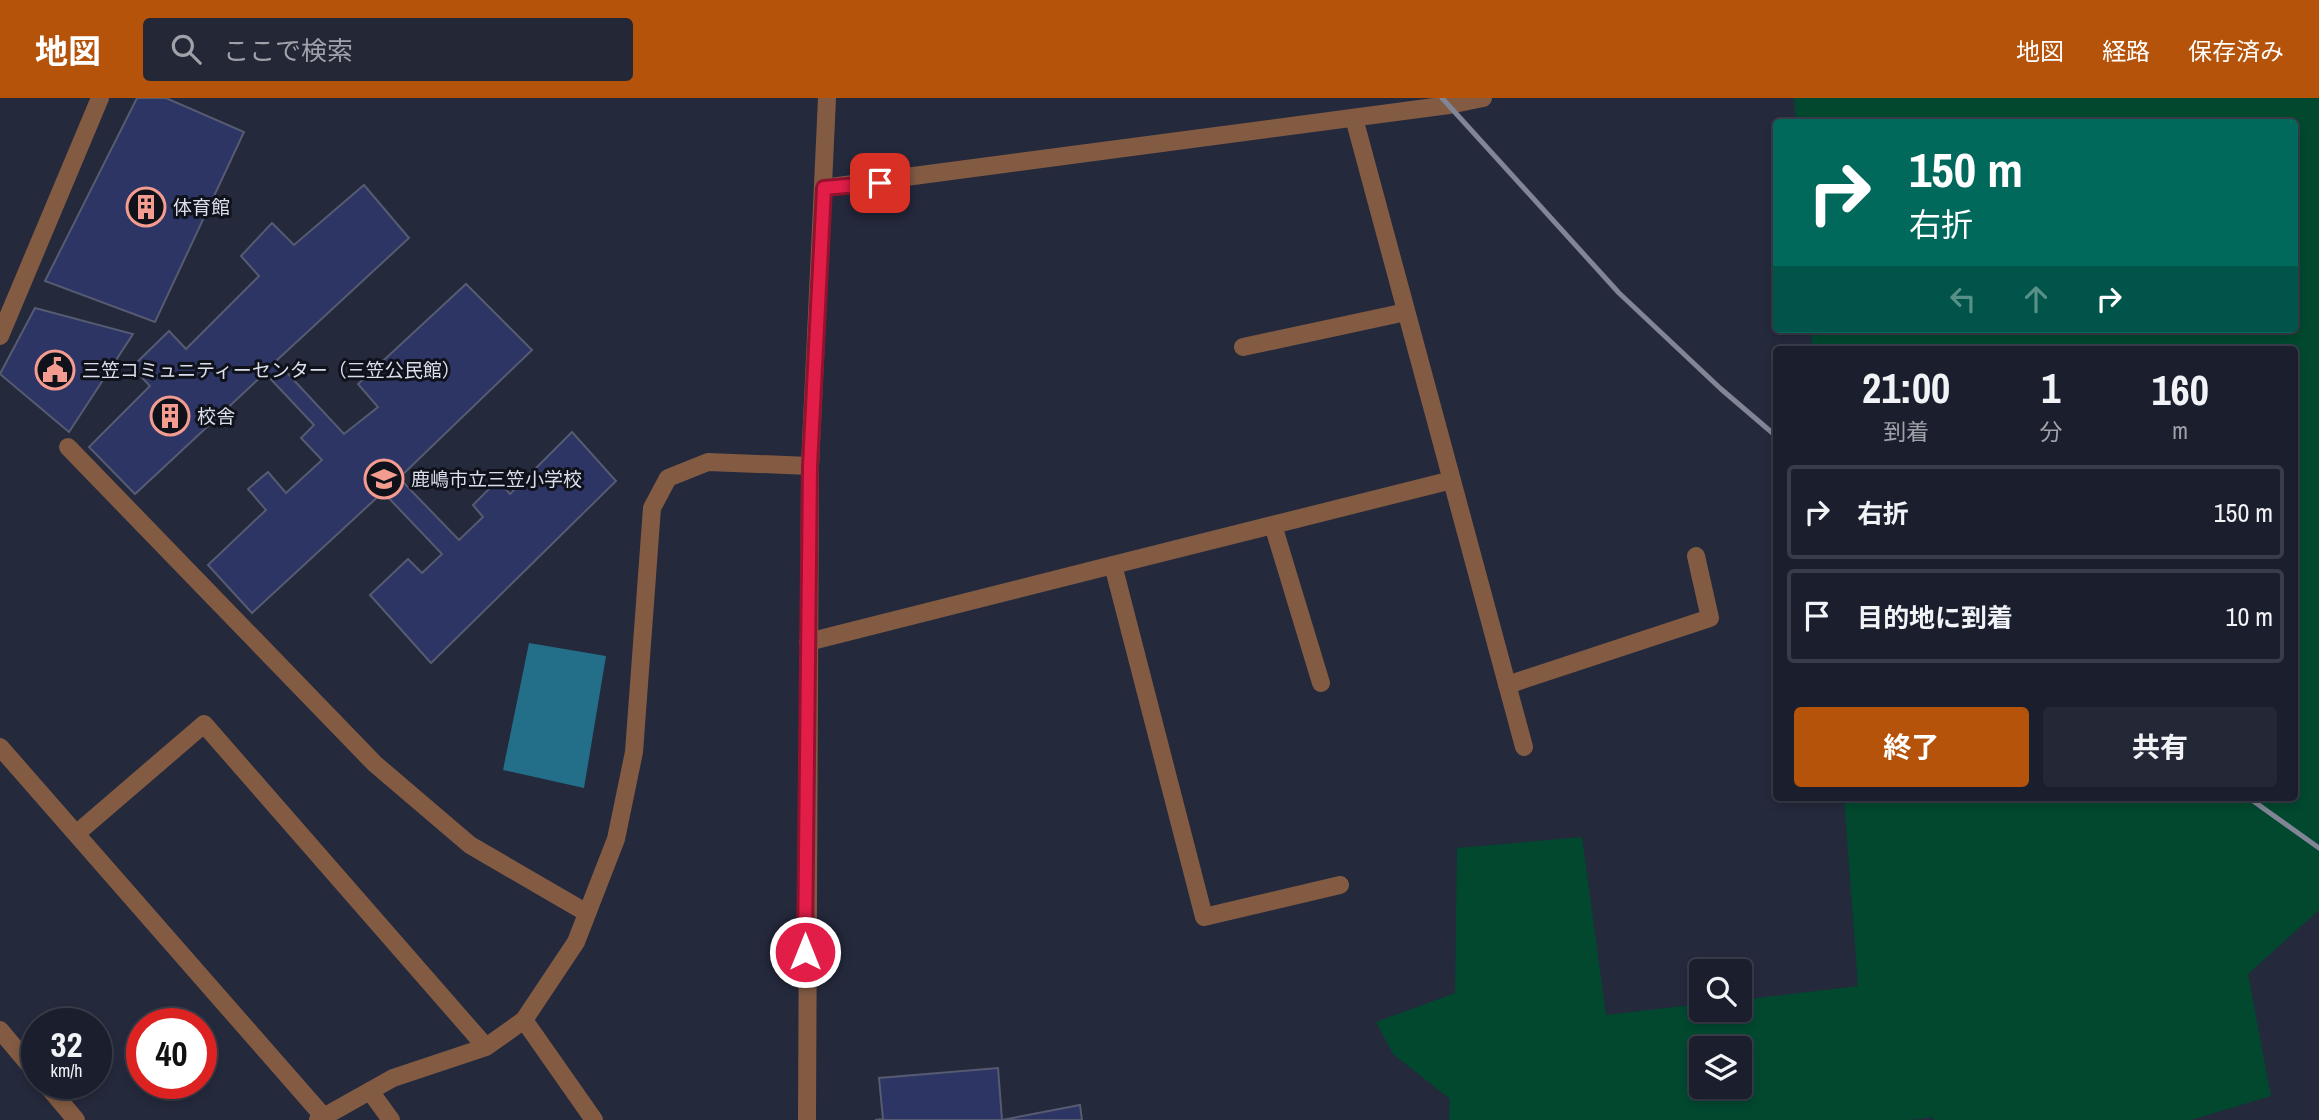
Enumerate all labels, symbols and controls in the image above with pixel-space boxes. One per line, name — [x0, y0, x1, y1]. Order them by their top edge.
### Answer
search box — [143, 18, 633, 81]
text: 地図 — [35, 29, 101, 73]
icon: search — [167, 30, 205, 68]
text: ここで検索 — [223, 33, 353, 68]
text: 地図 — [2016, 35, 2064, 67]
text: 経路 — [2102, 35, 2150, 67]
text: 保存済み — [2188, 35, 2284, 67]
text: 150 m — [1909, 136, 2023, 202]
icon: right — [1794, 147, 1885, 238]
pin — [850, 153, 910, 213]
icon: arrive — [861, 164, 899, 202]
building icon: 体育館 — [125, 186, 167, 228]
place label: 体育館 — [173, 194, 230, 220]
text: 右折 — [1909, 203, 1973, 246]
icon: left — [1944, 280, 1982, 318]
icon: ahead — [2017, 280, 2055, 318]
icon: right — [2090, 280, 2128, 318]
public building icon: 三笠コミュニティーセンター（三笠公民館） — [34, 349, 76, 391]
place label: 三笠コミュニティーセンター（三笠公民館） — [82, 357, 461, 383]
text: 21:00 — [1862, 360, 1950, 416]
text: 1 — [2041, 360, 2060, 416]
text: 160 — [2151, 362, 2209, 418]
building icon: 校舎 — [149, 395, 191, 437]
place label: 校舎 — [197, 403, 235, 429]
text: m — [2172, 415, 2188, 446]
text: 到着 — [1883, 416, 1929, 447]
text: 分 — [2039, 416, 2062, 447]
school or university icon: 鹿嶋市立三笠小学校 — [363, 458, 405, 500]
place label: 鹿嶋市立三笠小学校 — [411, 466, 582, 492]
icon: right — [1798, 493, 1836, 531]
text: 150 m — [2214, 495, 2273, 530]
text: 右折 — [1857, 496, 1909, 531]
icon: arrive — [1798, 597, 1836, 635]
text: 10 m — [2226, 599, 2273, 634]
text: 目的地に到着 — [1857, 600, 2013, 635]
button: 終了 — [1794, 707, 2029, 787]
button: 共有 — [2043, 707, 2277, 787]
position arrow — [768, 915, 842, 989]
map controls — [1689, 959, 1752, 1099]
button: search — [1689, 959, 1752, 1022]
speed limit sign: 40 — [126, 1008, 217, 1099]
text: 32 — [51, 1021, 82, 1068]
button: layers — [1689, 1036, 1752, 1099]
text: km/h — [51, 1058, 83, 1083]

